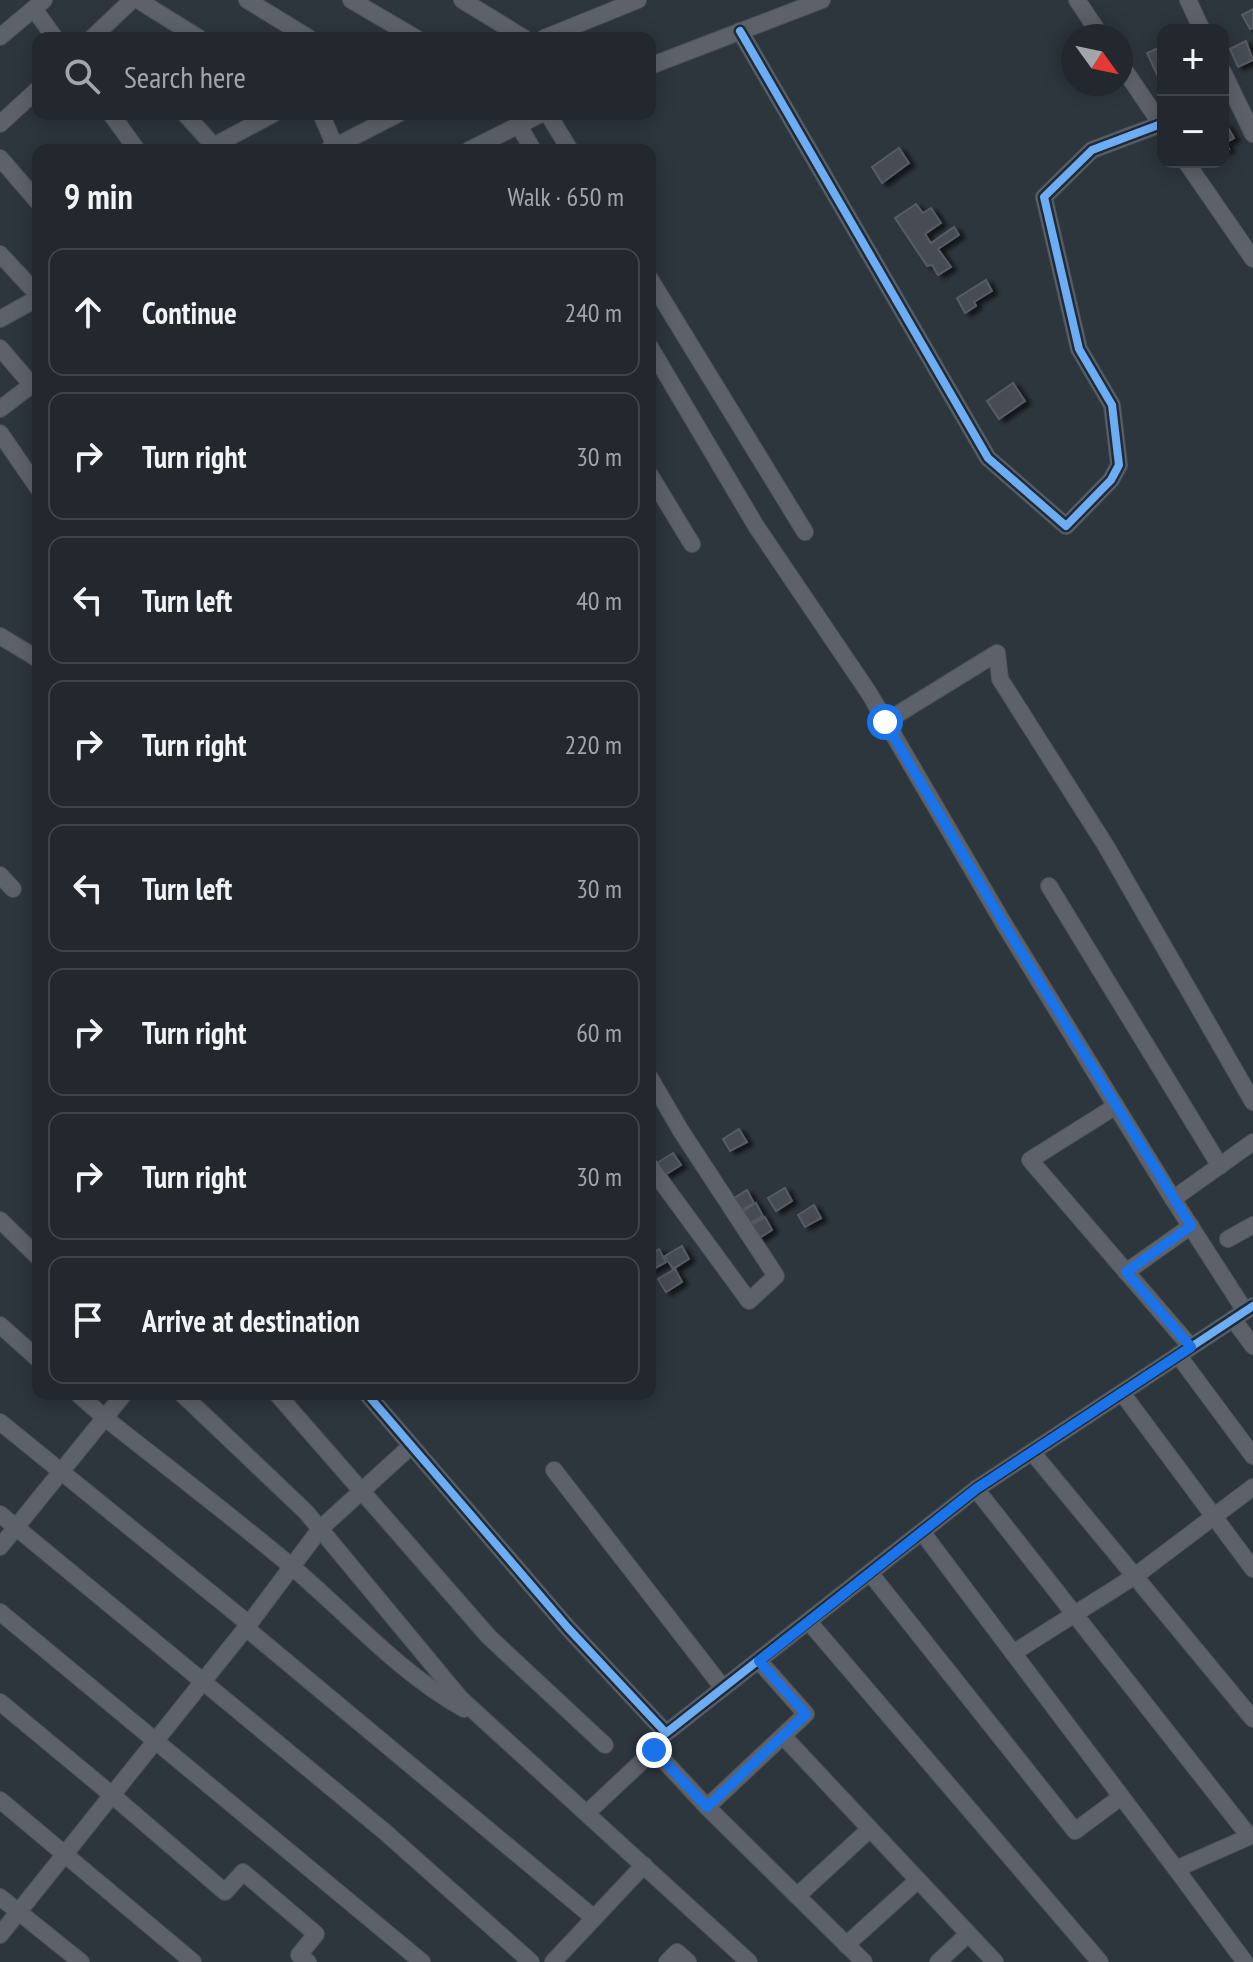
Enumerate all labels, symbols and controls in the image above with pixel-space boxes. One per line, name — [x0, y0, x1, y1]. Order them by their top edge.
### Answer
north arrow — [1061, 24, 1133, 96]
map controls — [1157, 24, 1229, 168]
button: + — [1157, 24, 1229, 96]
search box — [32, 32, 656, 120]
icon: search — [60, 54, 104, 98]
text: Search here — [124, 57, 246, 96]
button: − — [1157, 96, 1229, 168]
text: 9 min — [64, 174, 133, 218]
text: Walk · 650 m — [507, 180, 624, 213]
icon: ahead — [66, 290, 110, 334]
text: Continue — [142, 293, 237, 332]
text: 240 m — [564, 296, 622, 329]
icon: right — [66, 434, 110, 478]
text: Turn right — [142, 437, 246, 476]
text: 30 m — [576, 440, 622, 473]
icon: left — [66, 578, 110, 622]
text: Turn left — [142, 581, 232, 620]
text: 40 m — [576, 584, 622, 617]
route start — [867, 704, 903, 740]
icon: right — [66, 722, 110, 766]
text: Turn right — [142, 725, 246, 764]
text: 220 m — [564, 728, 622, 761]
icon: left — [66, 866, 110, 910]
text: Turn left — [142, 869, 232, 908]
text: 30 m — [576, 872, 622, 905]
icon: right — [66, 1010, 110, 1054]
text: Turn right — [142, 1013, 246, 1052]
text: 60 m — [576, 1016, 622, 1049]
icon: right — [66, 1154, 110, 1198]
text: Turn right — [142, 1157, 246, 1196]
text: 30 m — [576, 1160, 622, 1193]
icon: arrive — [66, 1298, 110, 1342]
text: Arrive at destination — [142, 1301, 360, 1340]
route end — [636, 1732, 672, 1768]

